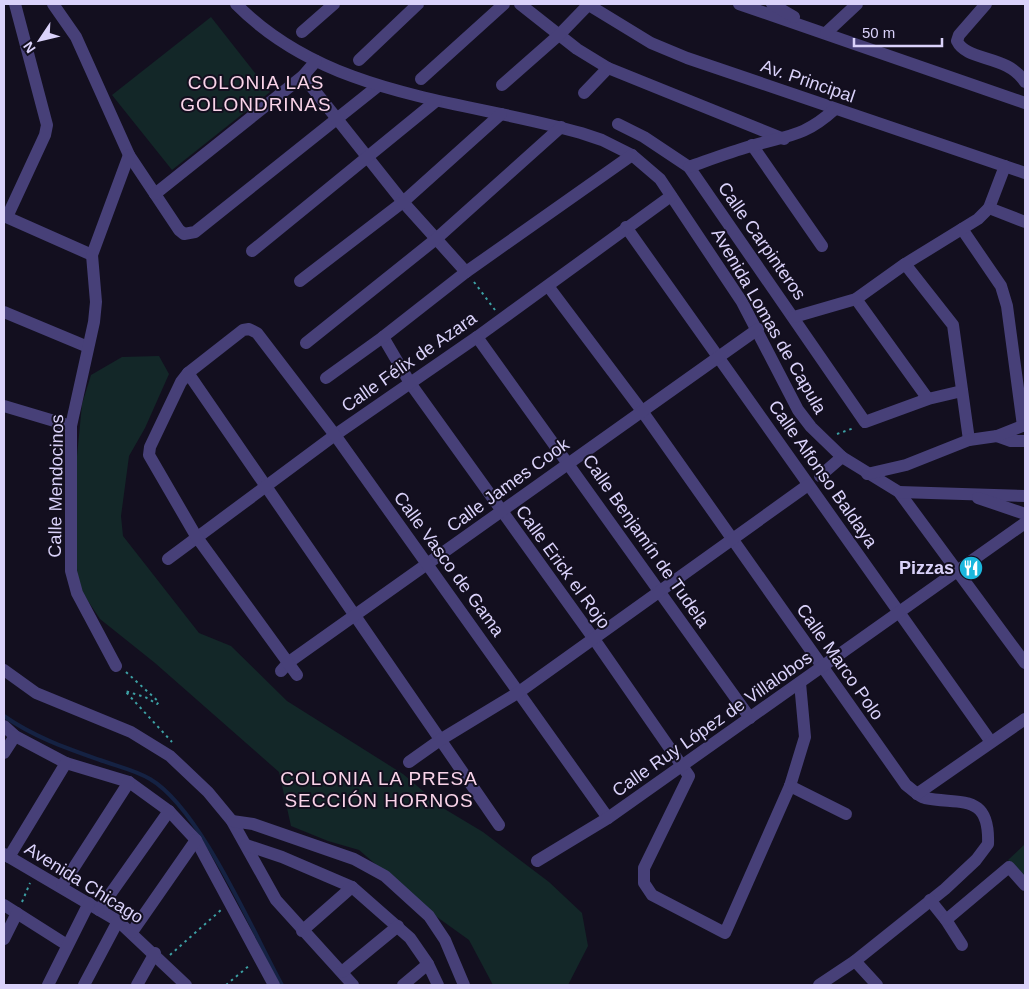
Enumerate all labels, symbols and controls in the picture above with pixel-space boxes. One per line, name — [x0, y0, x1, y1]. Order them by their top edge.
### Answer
north arrow — [15, 15, 65, 65]
scale bar — [854, 15, 942, 47]
text: 50 m — [862, 24, 895, 41]
text: N — [20, 39, 39, 56]
street label: Av. Principal — [758, 56, 858, 106]
district label: COLONIA LAS GOLONDRINAS — [180, 72, 332, 115]
street label: Calle Carpinteros — [714, 178, 810, 304]
street label: Avenida Lomas de Capula — [708, 225, 831, 418]
street label: Calle Félix de Azara — [338, 307, 481, 416]
street label: Calle Alfonso Baldaya — [765, 397, 882, 552]
street label: Calle Mendocinos — [45, 414, 67, 558]
street label: Calle James Cook — [443, 433, 574, 536]
street label: Calle Benjamín de Tudela — [579, 451, 714, 632]
street label: Calle Vasco de Gama — [390, 488, 509, 641]
street label: Calle Erick el Rojo — [512, 502, 614, 632]
restaurant icon: Pizzas — [958, 555, 984, 581]
place label: Pizzas — [899, 558, 954, 578]
street label: Calle Marco Polo — [793, 600, 887, 724]
street label: Calle Ruy López de Villalobos — [608, 647, 816, 801]
district label: COLONIA LA PRESA SECCIÓN HORNOS — [280, 768, 478, 811]
street label: Avenida Chicago — [21, 839, 147, 927]

